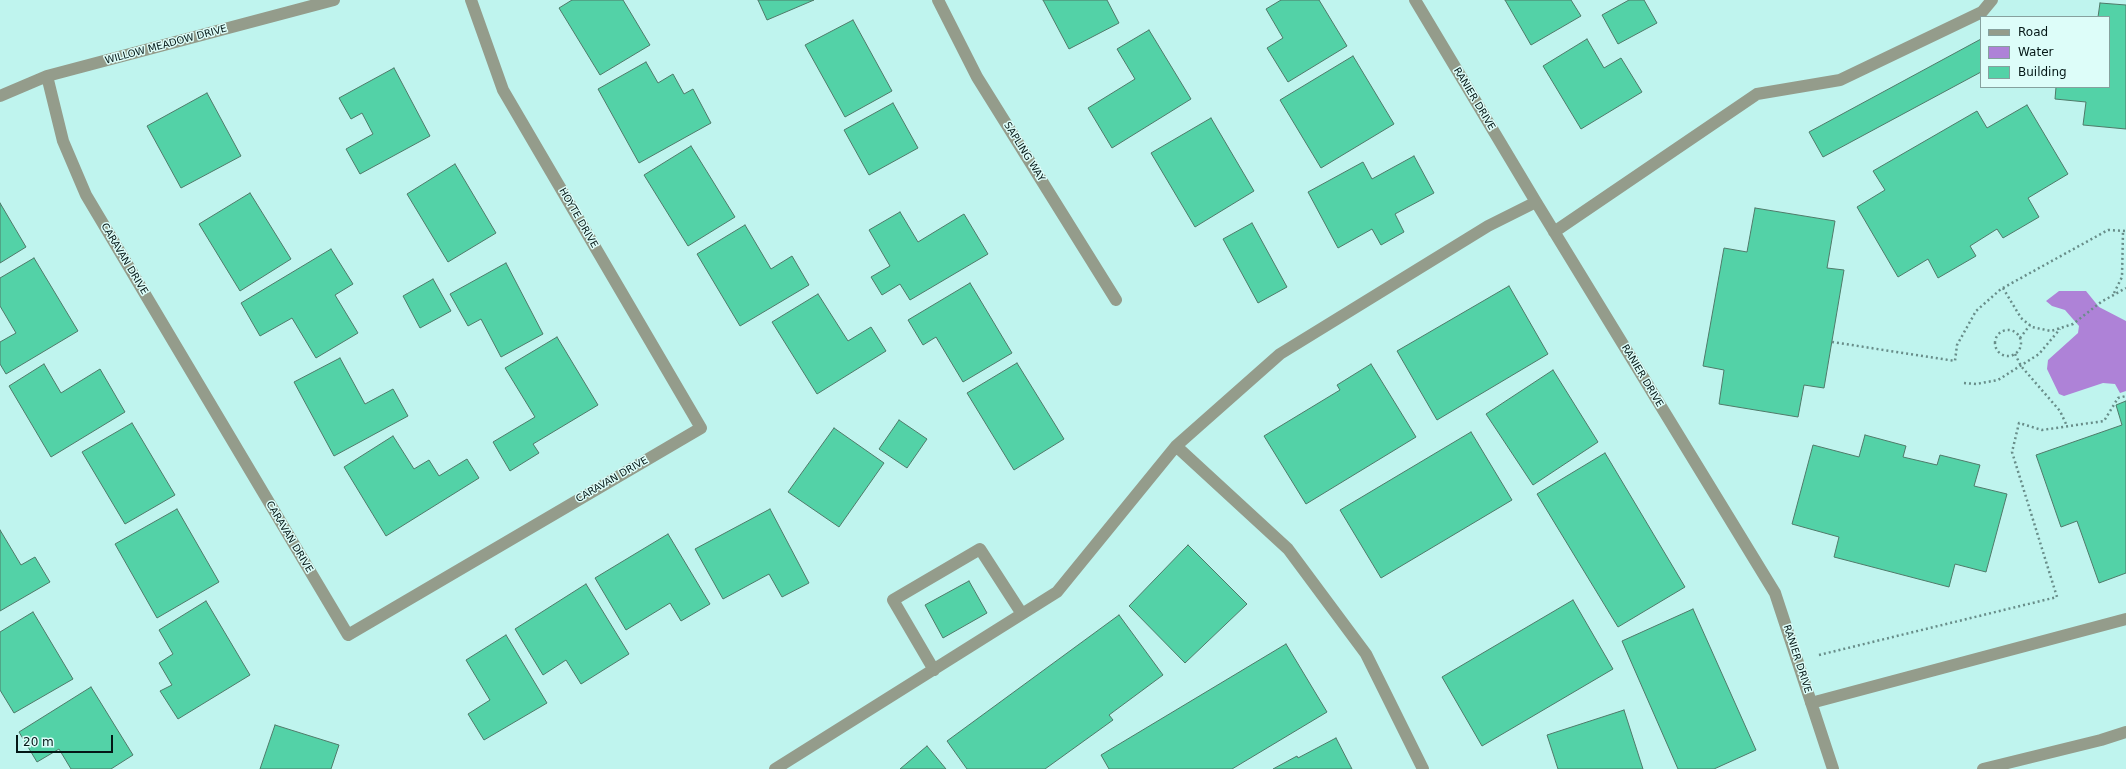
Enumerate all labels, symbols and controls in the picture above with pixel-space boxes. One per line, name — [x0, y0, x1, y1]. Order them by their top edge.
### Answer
legend — [1980, 16, 2110, 88]
street label: WILLOW MEADOW DRIVE — [104, 23, 228, 67]
text: Road — [2018, 25, 2048, 39]
text: Water — [2018, 45, 2053, 59]
street label: RANIER DRIVE — [1451, 65, 1497, 133]
text: Building — [2018, 65, 2067, 79]
street label: SAPLING WAY — [1001, 120, 1047, 184]
street label: HOYTE DRIVE — [556, 186, 600, 250]
street label: CARAVAN DRIVE — [98, 221, 150, 297]
street label: RANIER DRIVE — [1619, 342, 1665, 410]
street label: CARAVAN DRIVE — [574, 455, 650, 505]
street label: CARAVAN DRIVE — [263, 499, 315, 575]
street label: RANIER DRIVE — [1780, 623, 1814, 695]
scale bar — [18, 727, 115, 753]
text: 20 m — [23, 735, 54, 749]

